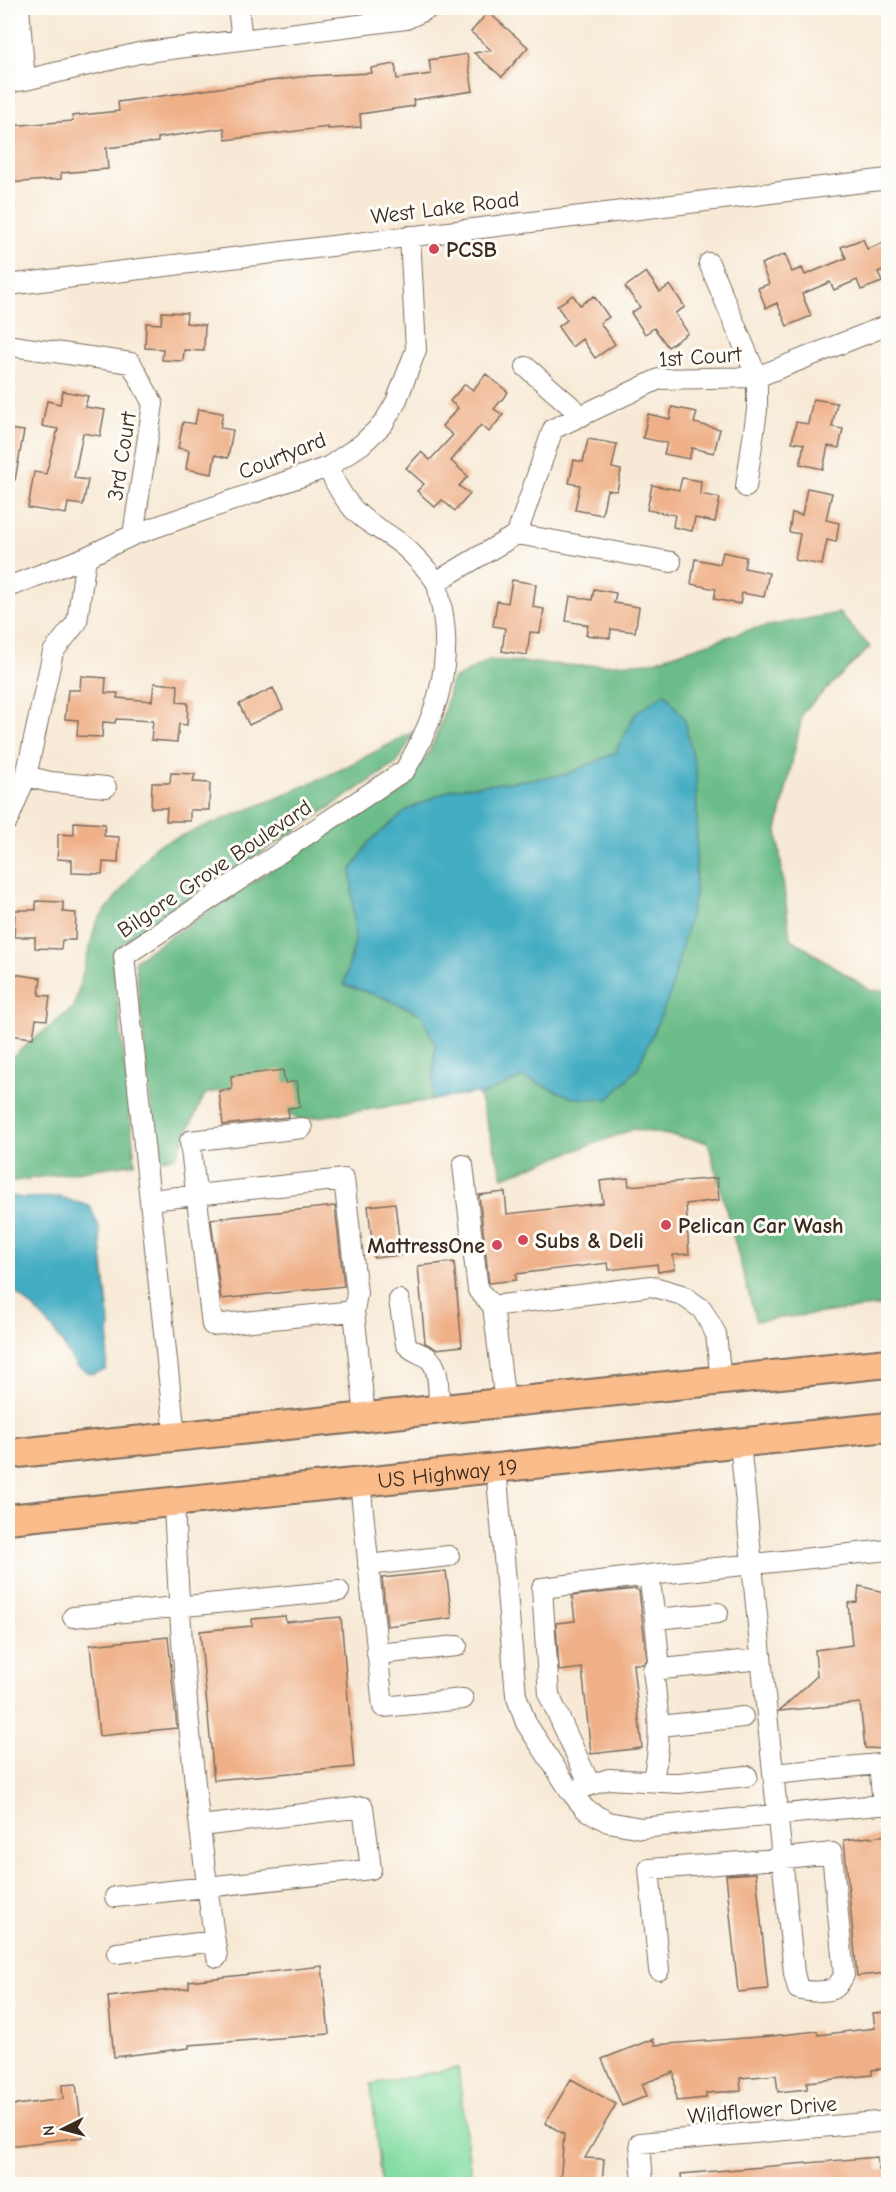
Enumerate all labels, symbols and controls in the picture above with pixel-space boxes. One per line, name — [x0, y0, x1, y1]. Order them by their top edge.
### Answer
street label: West Lake Road — [369, 186, 521, 230]
place label: PCSB — [446, 237, 497, 263]
marker: PCSB — [427, 242, 441, 256]
street label: 1st Court — [658, 341, 743, 373]
street label: 3rd Court — [102, 409, 142, 502]
street label: Courtyard — [235, 427, 330, 485]
street label: Bilgore Grove Boulevard — [113, 794, 316, 943]
place label: Pelican Car Wash — [678, 1213, 844, 1239]
marker: Pelican Car Wash — [659, 1218, 673, 1232]
place label: Subs & Deli — [535, 1228, 644, 1254]
place label: MattressOne — [367, 1233, 485, 1259]
marker: Subs & Deli — [516, 1233, 530, 1247]
marker: MattressOne — [490, 1238, 504, 1252]
street label: US Highway 19 — [376, 1454, 519, 1494]
street label: Wildflower Drive — [686, 2091, 838, 2129]
north arrow — [33, 2099, 93, 2159]
text: N — [40, 2124, 59, 2137]

